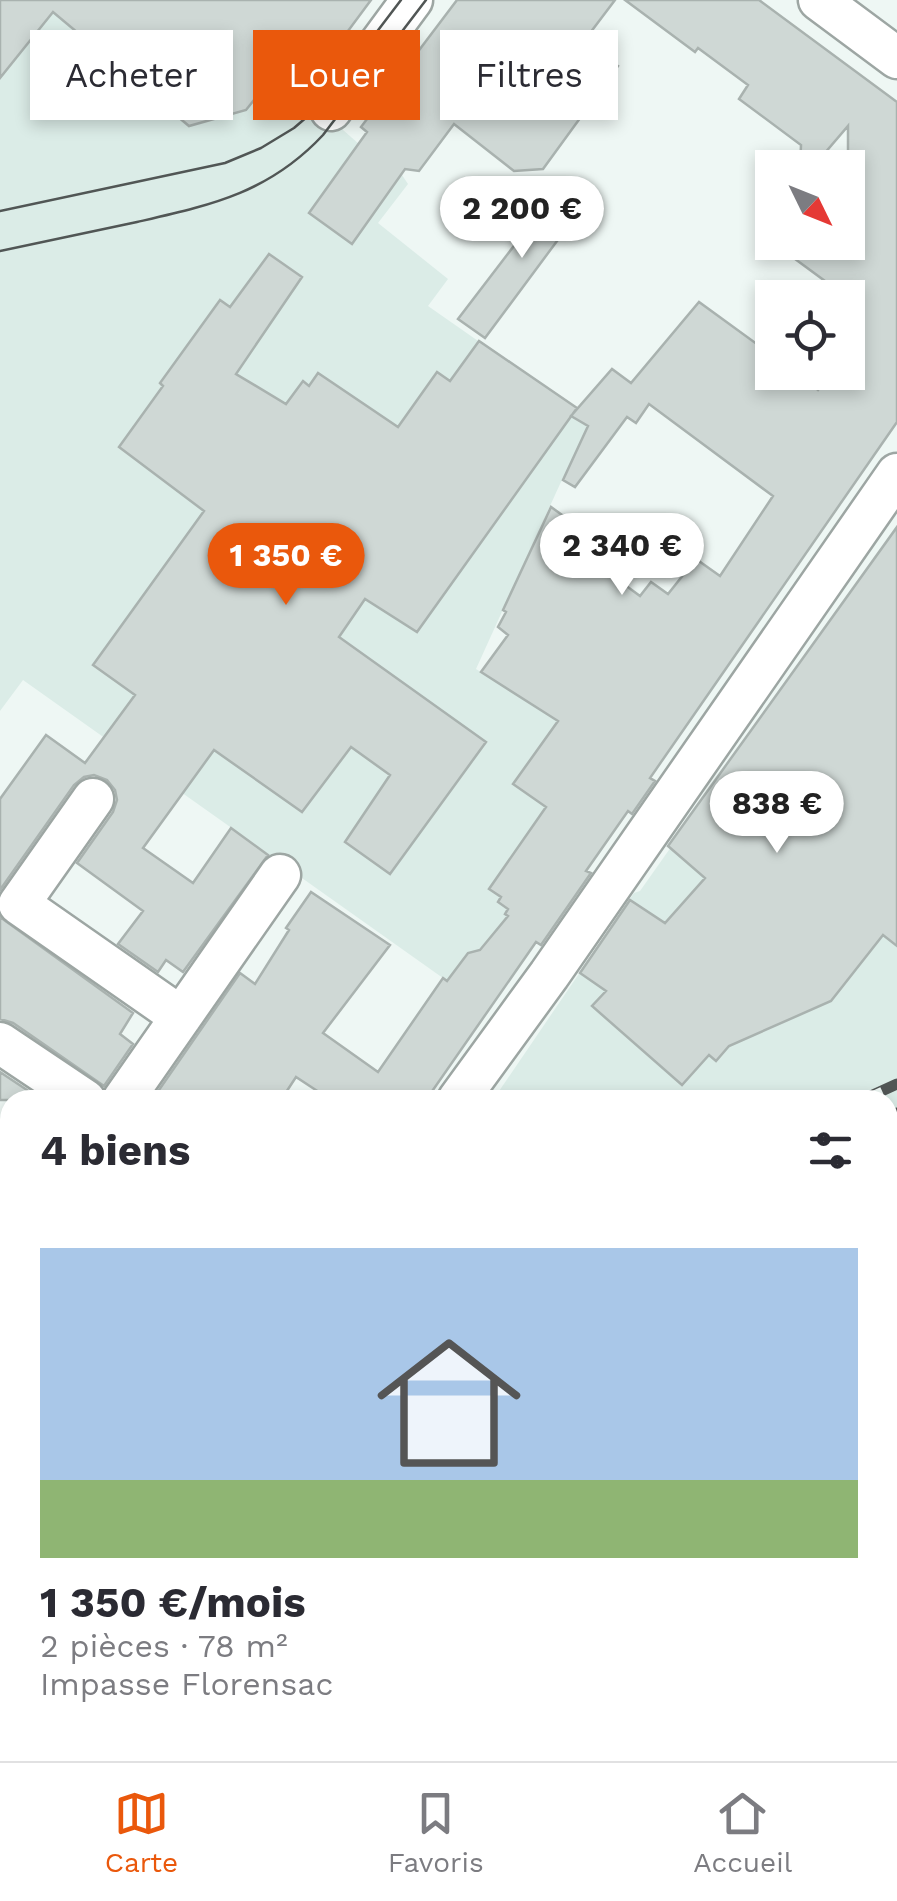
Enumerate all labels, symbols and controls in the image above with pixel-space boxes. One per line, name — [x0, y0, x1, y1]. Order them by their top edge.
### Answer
chip: Acheter — [30, 30, 233, 120]
chip: Louer — [253, 30, 420, 120]
chip: Filtres — [440, 30, 618, 120]
north arrow — [755, 150, 865, 260]
map controls — [755, 150, 865, 390]
pin: 2 200 € — [430, 176, 614, 261]
text: 2 200 € — [462, 189, 582, 227]
button: locate — [755, 280, 865, 390]
pin: 2 340 € — [530, 513, 714, 598]
pin: 1 350 € — [194, 523, 378, 608]
text: 2 340 € — [562, 526, 682, 564]
text: 1 350 € — [230, 536, 342, 574]
pin: 838 € — [707, 771, 847, 856]
text: 838 € — [732, 784, 822, 822]
icon: filters — [803, 1123, 858, 1178]
text: 4 biens — [40, 1126, 190, 1175]
icon: home — [359, 1313, 539, 1493]
text: 1 350 €/mois — [40, 1578, 306, 1627]
text: 2 pièces · 78 m² — [40, 1627, 288, 1665]
text: Impasse Florensac — [40, 1665, 333, 1703]
tab: Carte — [105, 1786, 178, 1879]
tab: Favoris — [388, 1786, 484, 1879]
tab: Accueil — [693, 1786, 792, 1879]

